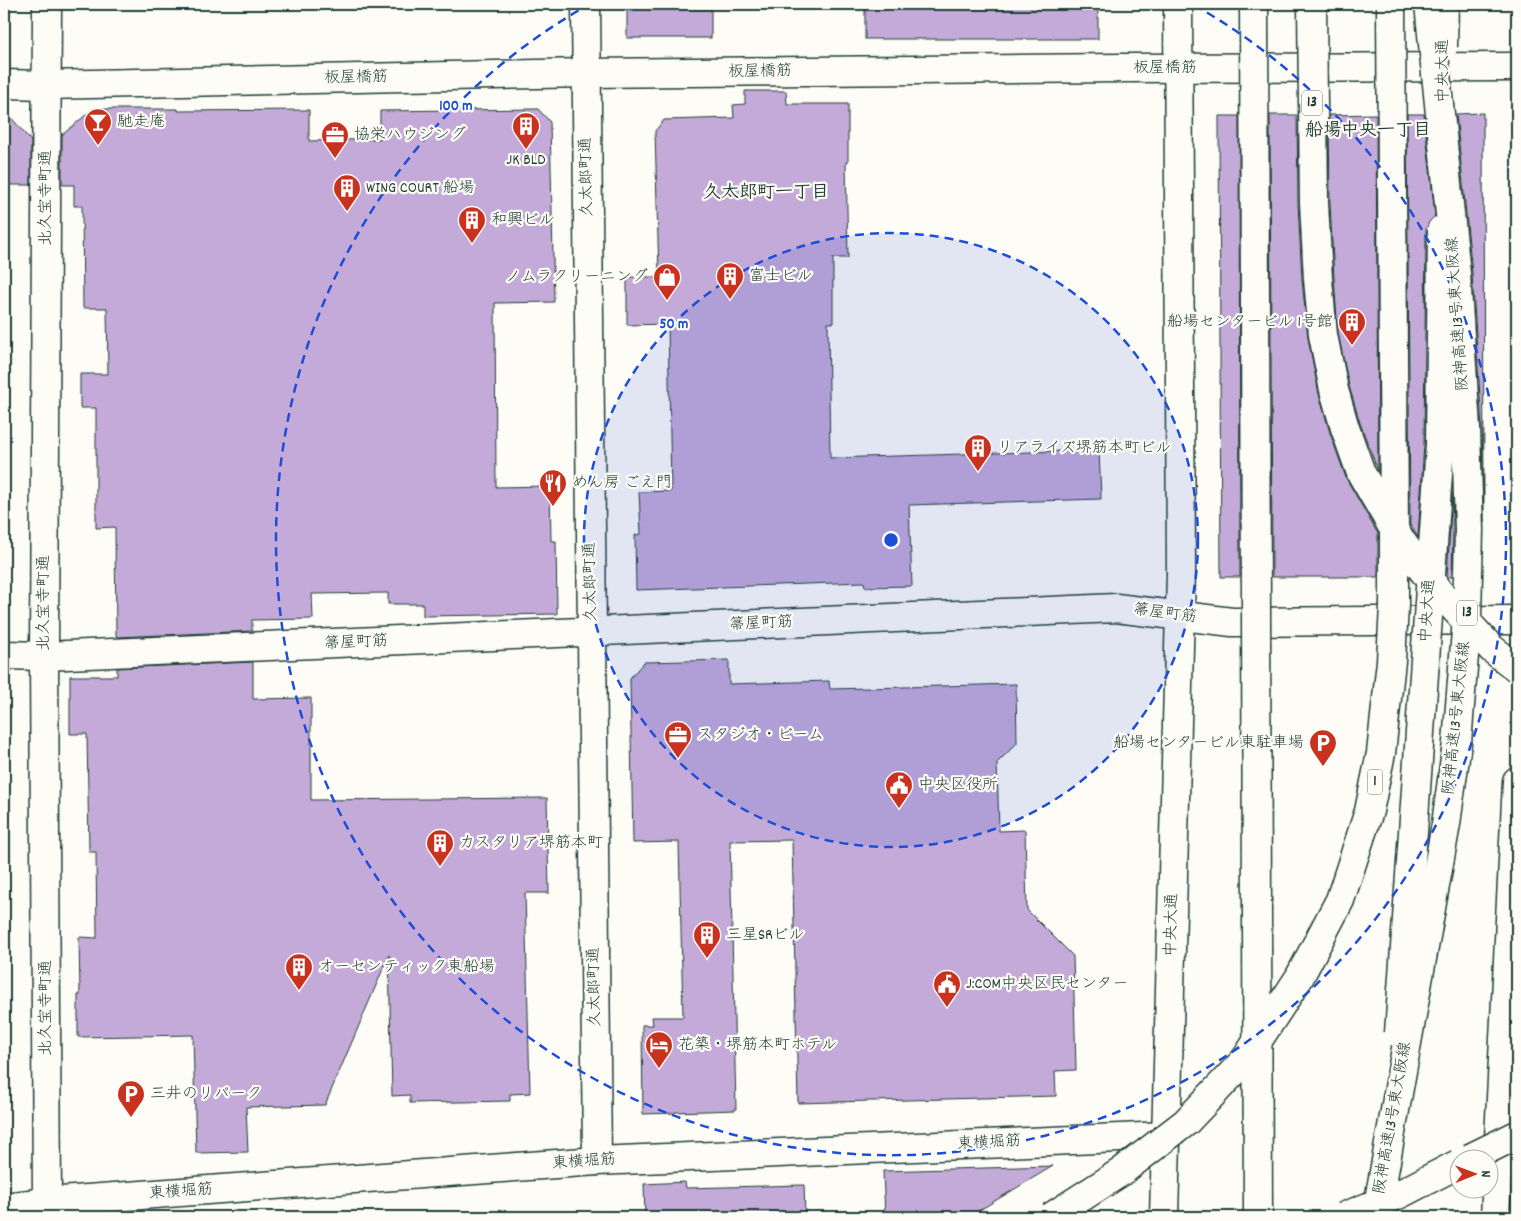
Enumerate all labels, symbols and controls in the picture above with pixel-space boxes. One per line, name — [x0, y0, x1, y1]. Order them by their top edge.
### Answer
street label: 中央大通 — [1432, 39, 1455, 103]
street label: 板屋橋筋 — [1133, 57, 1197, 80]
street label: 板屋橋筋 — [728, 60, 792, 84]
street label: 板屋橋筋 — [324, 66, 388, 90]
road number: 13 — [1302, 90, 1322, 116]
text: 100 m — [439, 96, 473, 118]
bar icon: 馳走庵 — [83, 107, 113, 146]
place label: 馳走庵 — [117, 111, 165, 134]
building icon: JK BLD — [511, 111, 541, 150]
district label: 船場中央一丁目 — [1305, 119, 1431, 144]
office icon: 協栄ハウジング — [320, 120, 350, 159]
place label: 協栄ハウジング — [354, 124, 466, 147]
street label: 久太郎町通 — [575, 137, 599, 217]
place label: JK BLD — [506, 149, 546, 172]
street label: 北久宝寺町通 — [35, 150, 58, 246]
building icon: WING COURT 船場 — [332, 173, 362, 212]
place label: WING COURT 船場 — [366, 177, 474, 200]
district label: 久太郎町一丁目 — [703, 181, 829, 206]
building icon: 和興ビル — [457, 205, 487, 244]
place label: 和興ビル — [491, 209, 555, 232]
street label: 阪神高速13号東大阪線 — [1441, 236, 1475, 392]
building icon: 富士ビル — [715, 261, 745, 300]
shop icon: ノムラクリーニング — [652, 262, 682, 301]
place label: 富士ビル — [749, 265, 813, 288]
place label: ノムラクリーニング — [505, 266, 648, 289]
building icon: 船場センタービル 1号館 — [1337, 307, 1367, 346]
place label: 船場センタービル 1号館 — [1167, 311, 1333, 334]
text: 50 m — [660, 314, 688, 336]
building icon: リアライズ堺筋本町ビル — [963, 433, 993, 472]
place label: リアライズ堺筋本町ビル — [997, 437, 1171, 460]
restaurant icon: めん房 ごえ門 — [538, 468, 568, 507]
place label: めん房 ごえ門 — [572, 472, 672, 495]
centre of rings — [882, 531, 900, 549]
street label: 久太郎町通 — [579, 542, 603, 622]
street label: 北久宝寺町通 — [33, 555, 56, 651]
street label: 中央大通 — [1414, 578, 1442, 644]
street label: 箒屋町筋 — [1132, 599, 1198, 629]
road number: 13 — [1457, 600, 1477, 626]
street label: 箒屋町筋 — [728, 611, 794, 637]
street label: 箒屋町筋 — [323, 630, 389, 656]
street label: 阪神高速13号東大阪線 — [1437, 640, 1477, 796]
office icon: スタジオ・ビーム — [663, 720, 693, 759]
place label: スタジオ・ビーム — [697, 724, 824, 747]
parking icon: 船場センタービル東駐車場 — [1308, 728, 1338, 767]
place label: 船場センタービル東駐車場 — [1113, 732, 1304, 755]
public building icon: 中央区役所 — [884, 770, 914, 809]
road number: 1 — [1368, 770, 1382, 794]
place label: 中央区役所 — [918, 774, 998, 797]
building icon: カスタリア堺筋本町 — [425, 828, 455, 867]
place label: カスタリア堺筋本町 — [459, 832, 603, 855]
street label: 中央大通 — [1159, 893, 1185, 957]
building icon: 三星SRビル — [692, 920, 722, 959]
place label: 三星SRビル — [726, 924, 805, 947]
street label: 久太郎町通 — [583, 947, 607, 1027]
building icon: オーセンティック東船場 — [284, 952, 314, 991]
place label: オーセンティック東船場 — [318, 956, 495, 979]
street label: 北久宝寺町通 — [35, 960, 58, 1056]
public building icon: J:COM中央区民センター — [932, 969, 962, 1008]
place label: J:COM中央区民センター — [966, 973, 1128, 996]
hotel icon: 花築・堺筋本町ホテル — [644, 1030, 674, 1069]
place label: 花築・堺筋本町ホテル — [678, 1034, 837, 1057]
street label: 阪神高速13号東大阪線 — [1368, 1040, 1418, 1196]
parking icon: 三井のリパーク — [116, 1079, 146, 1118]
place label: 三井のリパーク — [150, 1083, 262, 1106]
street label: 東横堀筋 — [956, 1130, 1022, 1156]
street label: 東横堀筋 — [551, 1148, 617, 1176]
north arrow — [1448, 1148, 1498, 1198]
text: N — [1475, 1170, 1495, 1178]
street label: 東横堀筋 — [148, 1178, 214, 1206]

